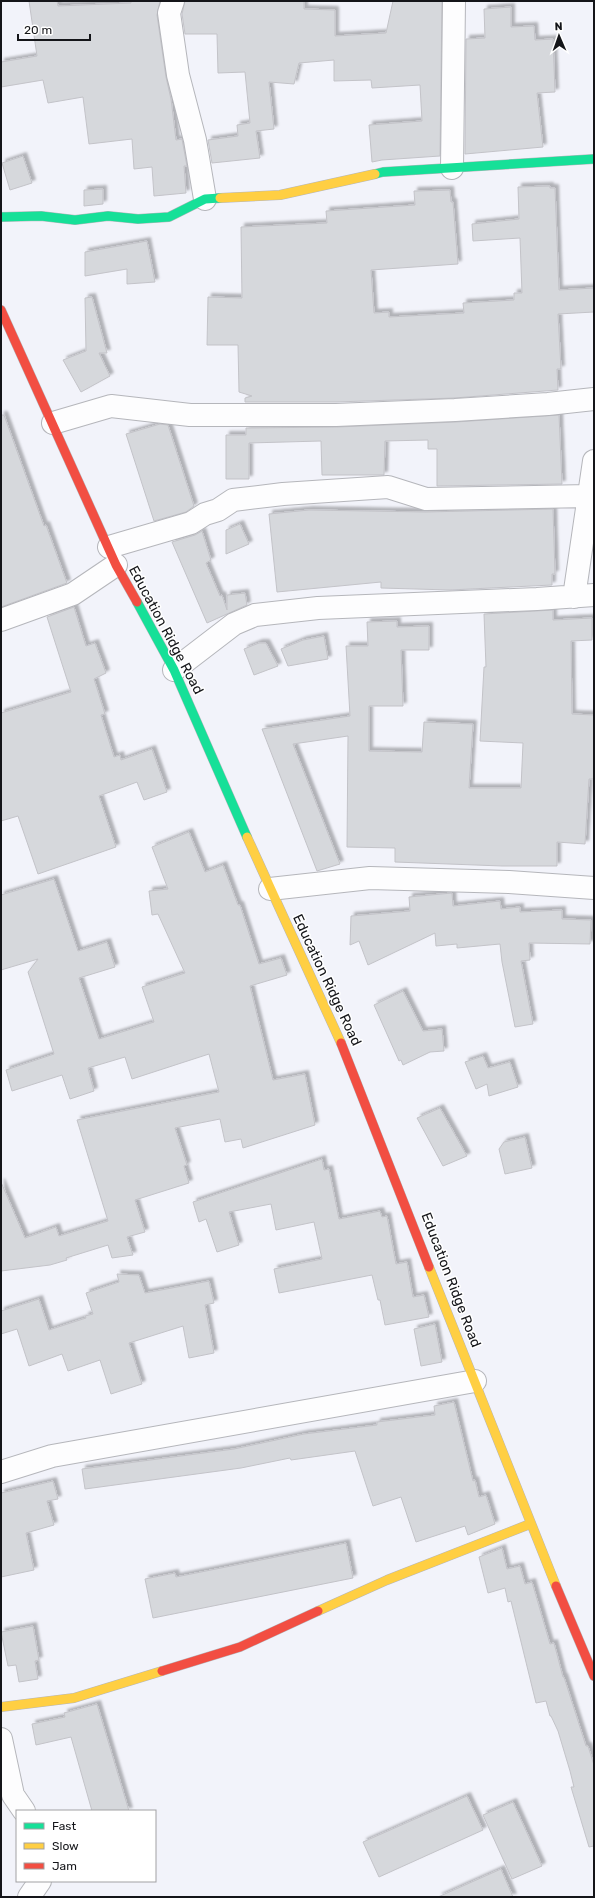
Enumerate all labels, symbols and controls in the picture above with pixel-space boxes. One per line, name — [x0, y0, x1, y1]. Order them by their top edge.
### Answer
scale bar — [18, 16, 90, 42]
north arrow — [539, 16, 579, 56]
text: N — [554, 20, 563, 33]
text: 20 m — [24, 23, 52, 37]
street label: Education Ridge Road — [125, 563, 207, 697]
street label: Education Ridge Road — [289, 912, 365, 1048]
street label: Education Ridge Road — [417, 1210, 485, 1350]
legend — [16, 1810, 156, 1882]
text: Fast — [52, 1819, 76, 1833]
text: Slow — [52, 1839, 79, 1853]
text: Jam — [52, 1859, 77, 1873]

